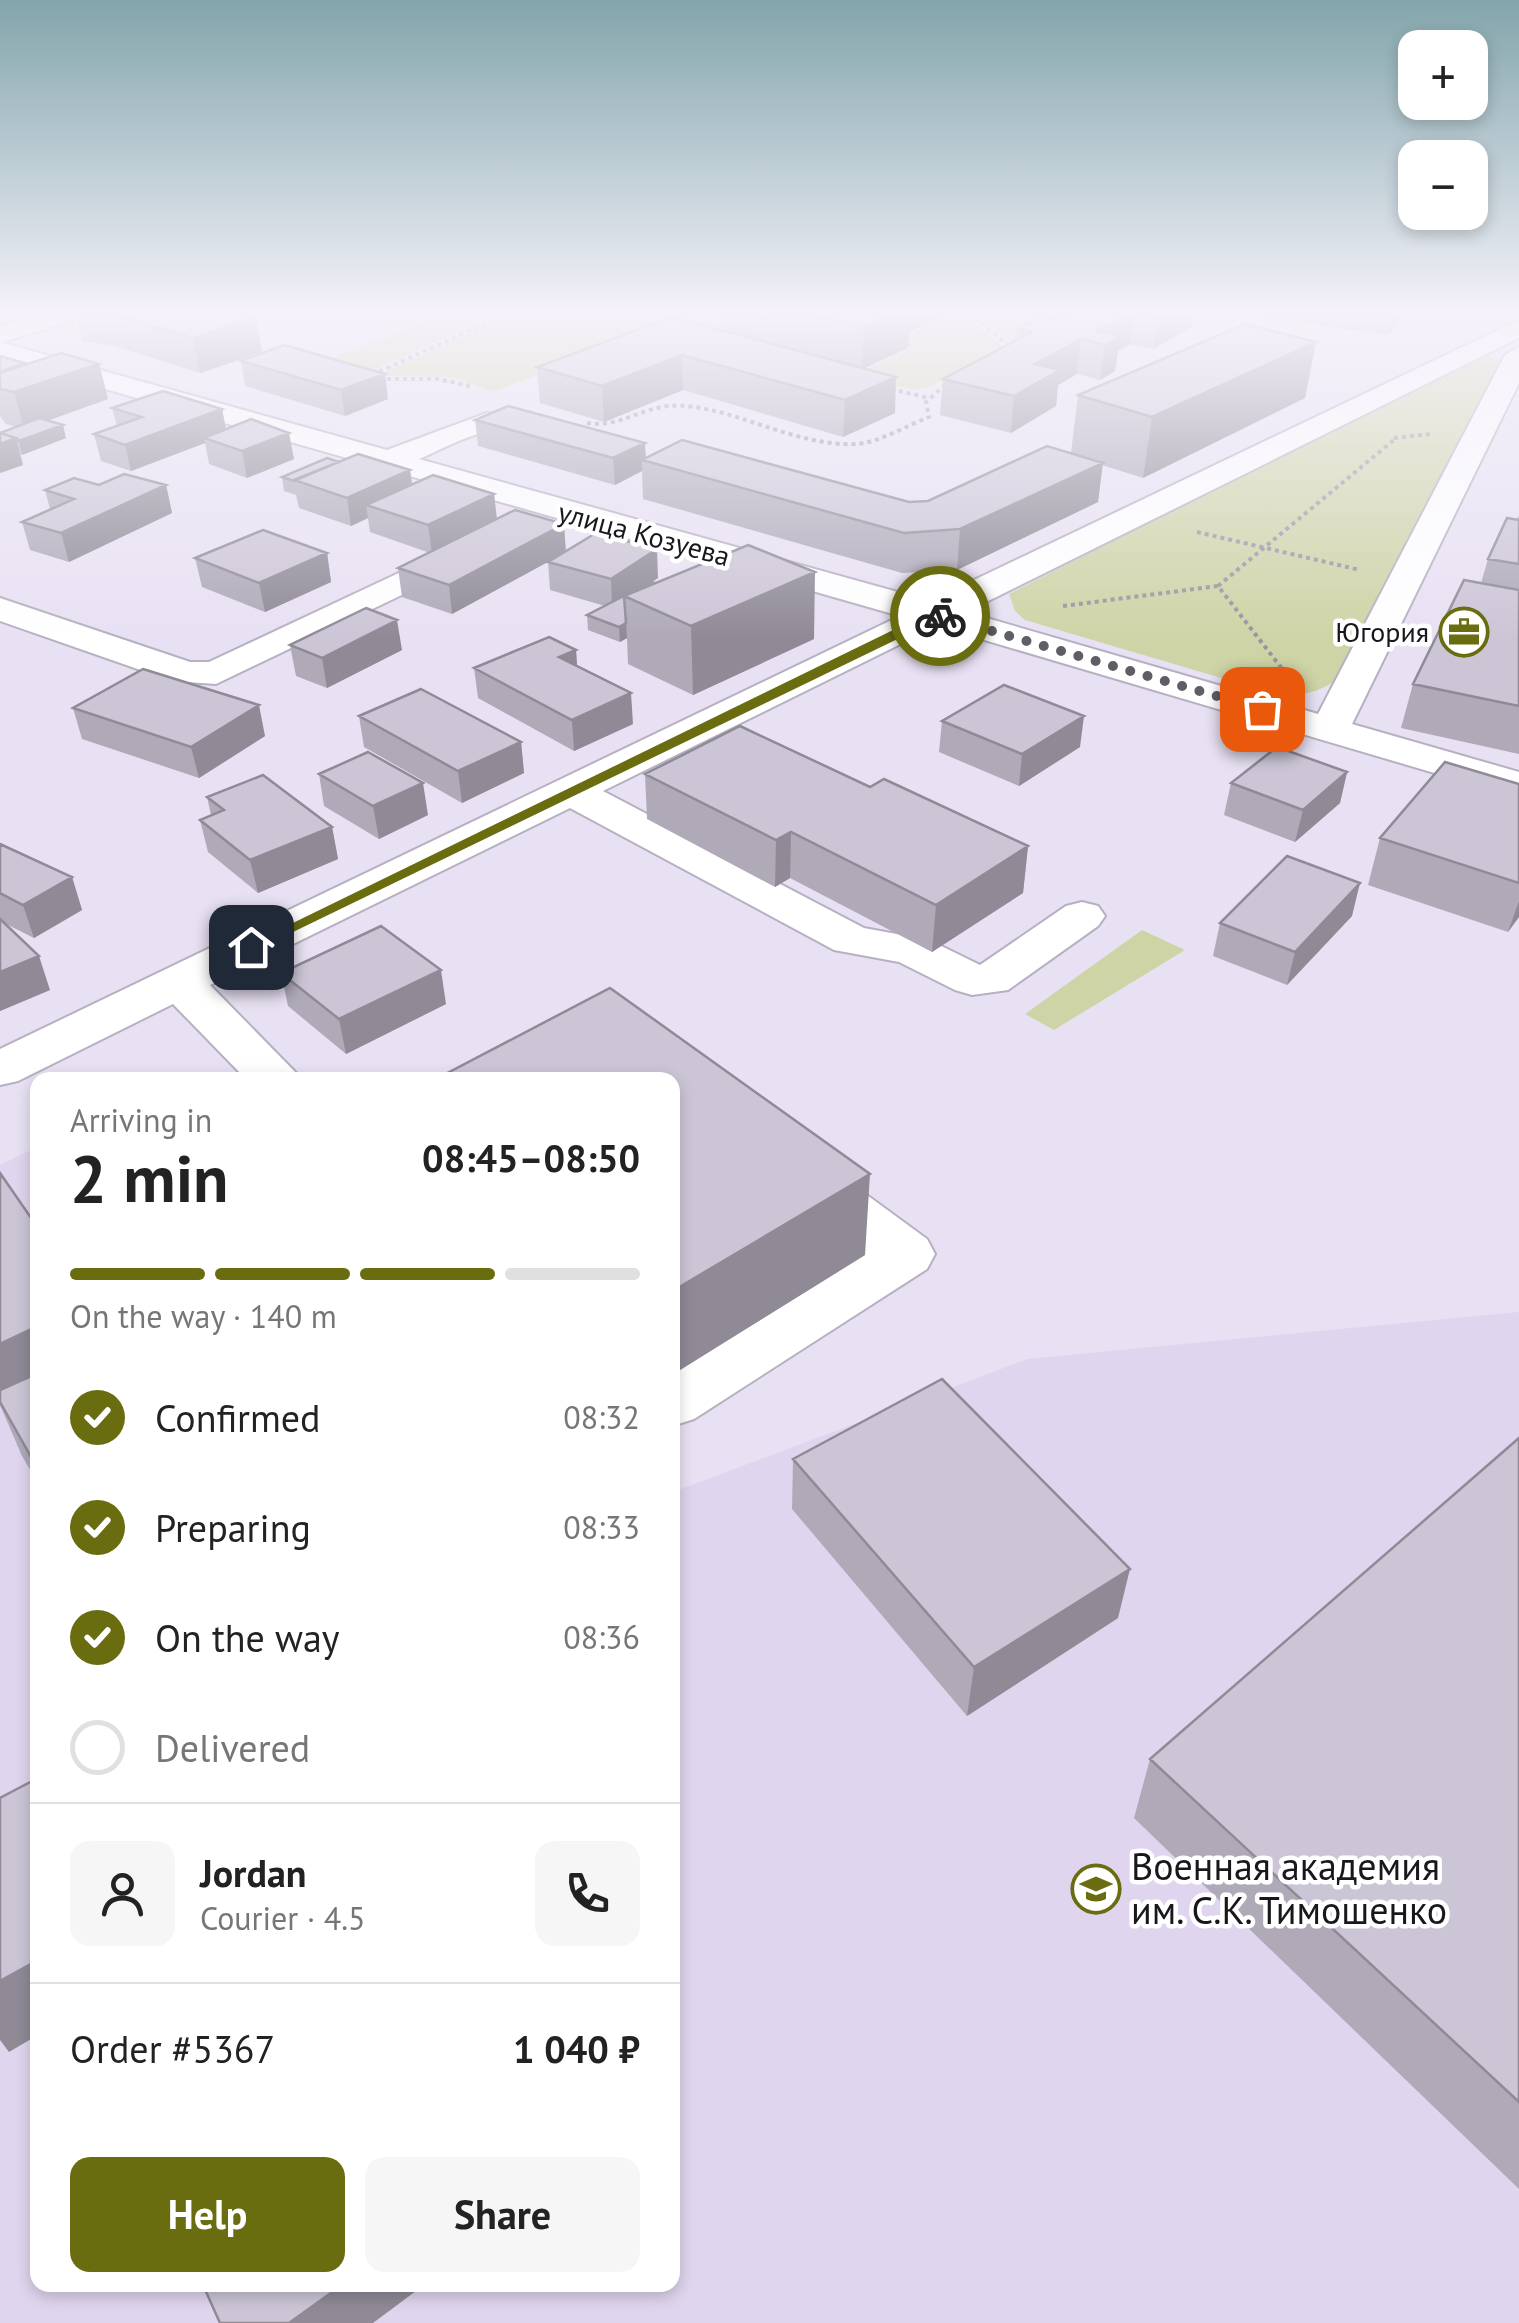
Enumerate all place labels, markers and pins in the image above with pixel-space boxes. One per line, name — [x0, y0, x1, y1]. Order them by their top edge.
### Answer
office icon: Югория — [1438, 606, 1490, 658]
place label: Югория — [1335, 613, 1429, 650]
pin — [1220, 667, 1305, 752]
pin — [209, 905, 294, 990]
place label: Военная академия им. С.К. Тимошенко — [1131, 1841, 1447, 1934]
school or university icon: Военная академия им. С.К. Тимошенко — [1070, 1863, 1122, 1915]

